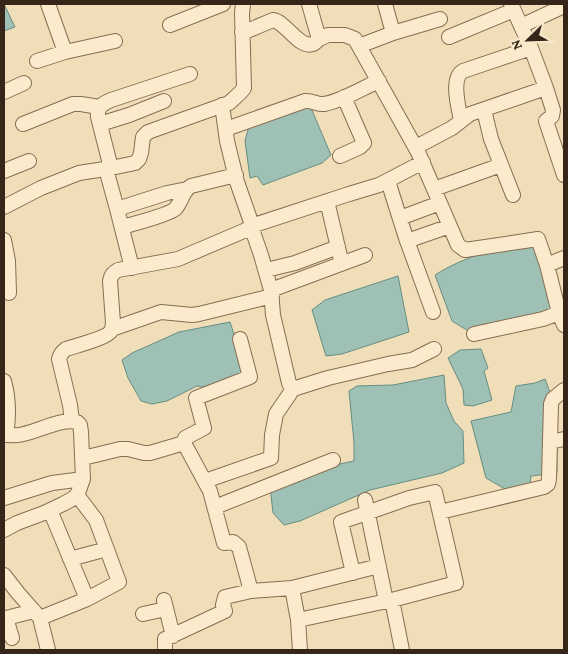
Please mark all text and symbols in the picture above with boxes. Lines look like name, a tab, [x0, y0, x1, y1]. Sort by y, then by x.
north arrow	[503, 15, 553, 65]
text: N	[507, 37, 525, 53]

